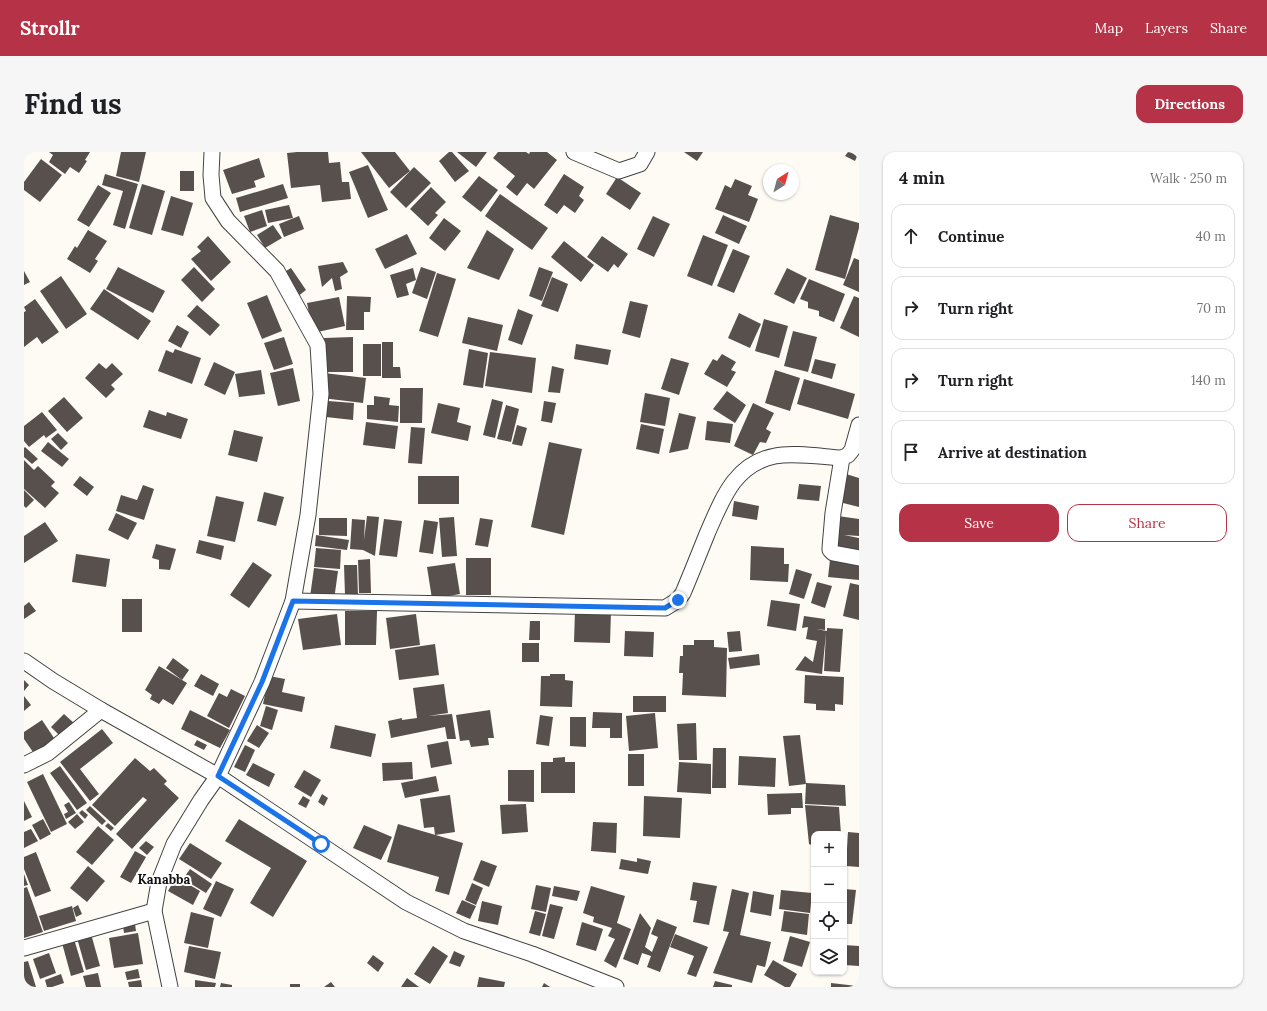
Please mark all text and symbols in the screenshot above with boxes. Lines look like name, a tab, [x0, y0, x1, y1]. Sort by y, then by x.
text: Strollr	[20, 16, 80, 40]
text: Map	[1095, 19, 1123, 37]
text: Layers	[1145, 19, 1188, 37]
text: Share	[1210, 19, 1247, 37]
button: Directions	[1136, 85, 1243, 123]
text: Find us	[24, 86, 122, 122]
north arrow	[763, 164, 799, 200]
text: 4 min	[899, 167, 945, 189]
text: Walk · 250 m	[1150, 170, 1227, 187]
icon: ahead	[900, 225, 922, 247]
text: Continue	[938, 227, 1004, 246]
text: 40 m	[1196, 228, 1226, 245]
icon: right	[900, 297, 922, 319]
text: Turn right	[938, 299, 1014, 318]
text: 70 m	[1197, 300, 1226, 317]
icon: right	[900, 369, 922, 391]
text: Turn right	[938, 371, 1014, 390]
text: 140 m	[1191, 372, 1226, 389]
icon: arrive	[900, 441, 922, 463]
text: Arrive at destination	[938, 443, 1087, 462]
button: Save	[899, 504, 1059, 542]
button: Share	[1067, 504, 1227, 542]
route end	[669, 591, 687, 609]
map controls	[811, 831, 847, 975]
button: +	[811, 831, 847, 867]
route start	[312, 835, 330, 853]
button: −	[811, 867, 847, 903]
district label: Kanabba	[138, 871, 191, 888]
button: locate	[811, 903, 847, 939]
button: layers	[811, 939, 847, 975]

